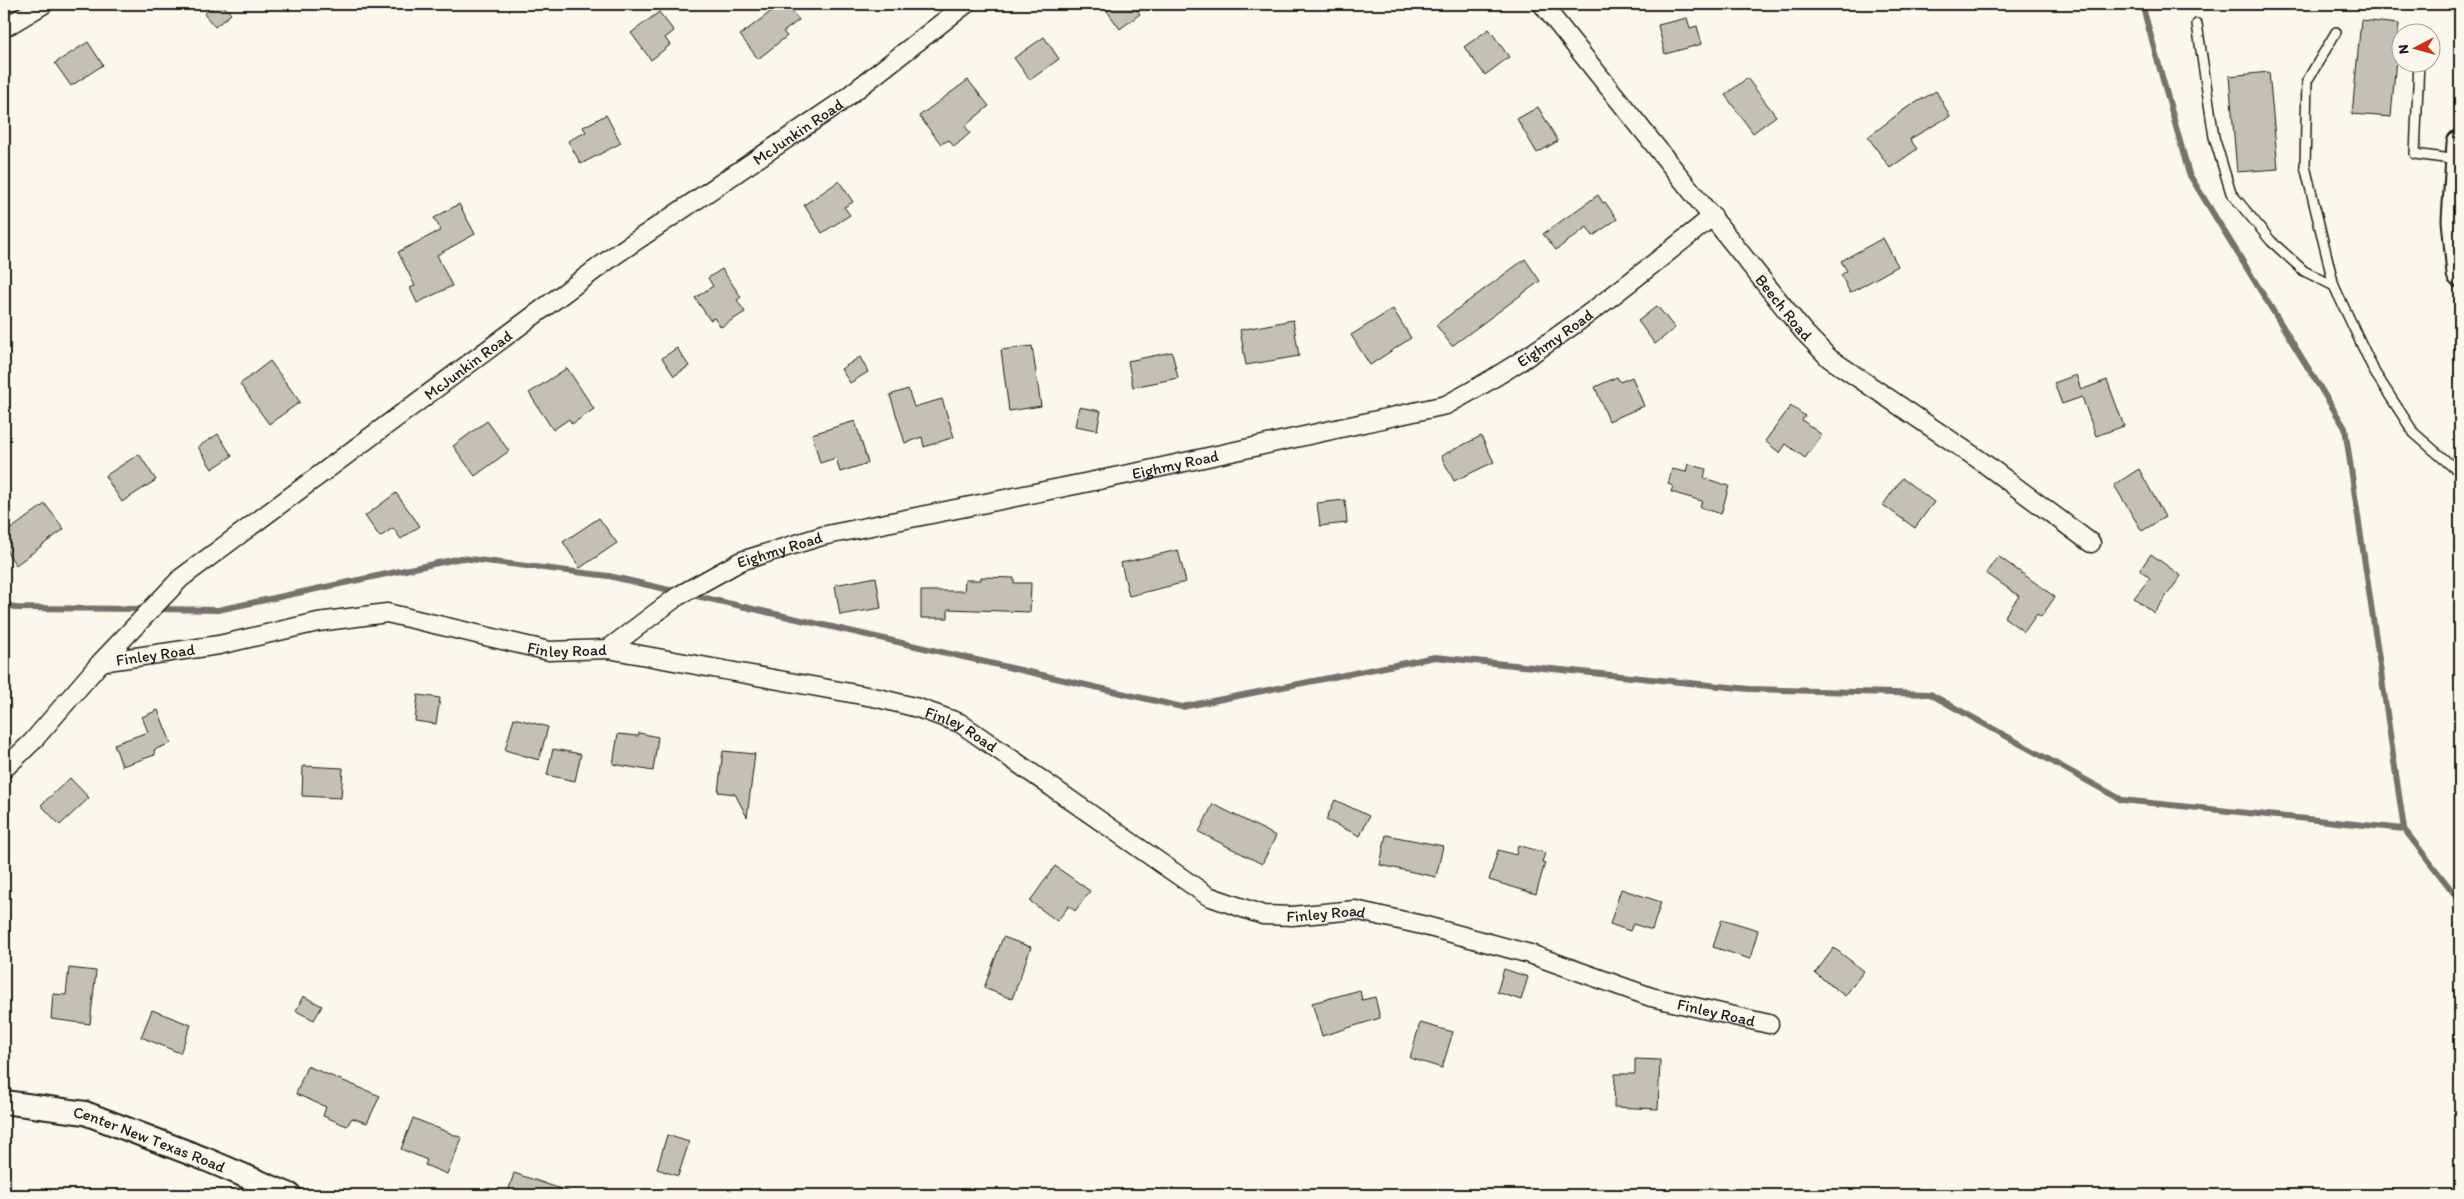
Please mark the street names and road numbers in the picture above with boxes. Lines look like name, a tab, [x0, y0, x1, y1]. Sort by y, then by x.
street label: McJunkin Road	[749, 94, 847, 169]
street label: Beech Road	[1751, 270, 1816, 345]
street label: Eighmy Road	[1513, 305, 1597, 371]
street label: McJunkin Road	[420, 326, 516, 404]
street label: Eighmy Road	[1130, 446, 1221, 483]
street label: Eighmy Road	[735, 527, 825, 572]
street label: Finley Road	[526, 637, 607, 661]
street label: Finley Road	[115, 640, 196, 670]
street label: Finley Road	[923, 702, 1001, 756]
street label: Finley Road	[1286, 901, 1368, 926]
street label: Finley Road	[1675, 994, 1757, 1031]
street label: Center New Texas Road	[72, 1103, 229, 1177]

